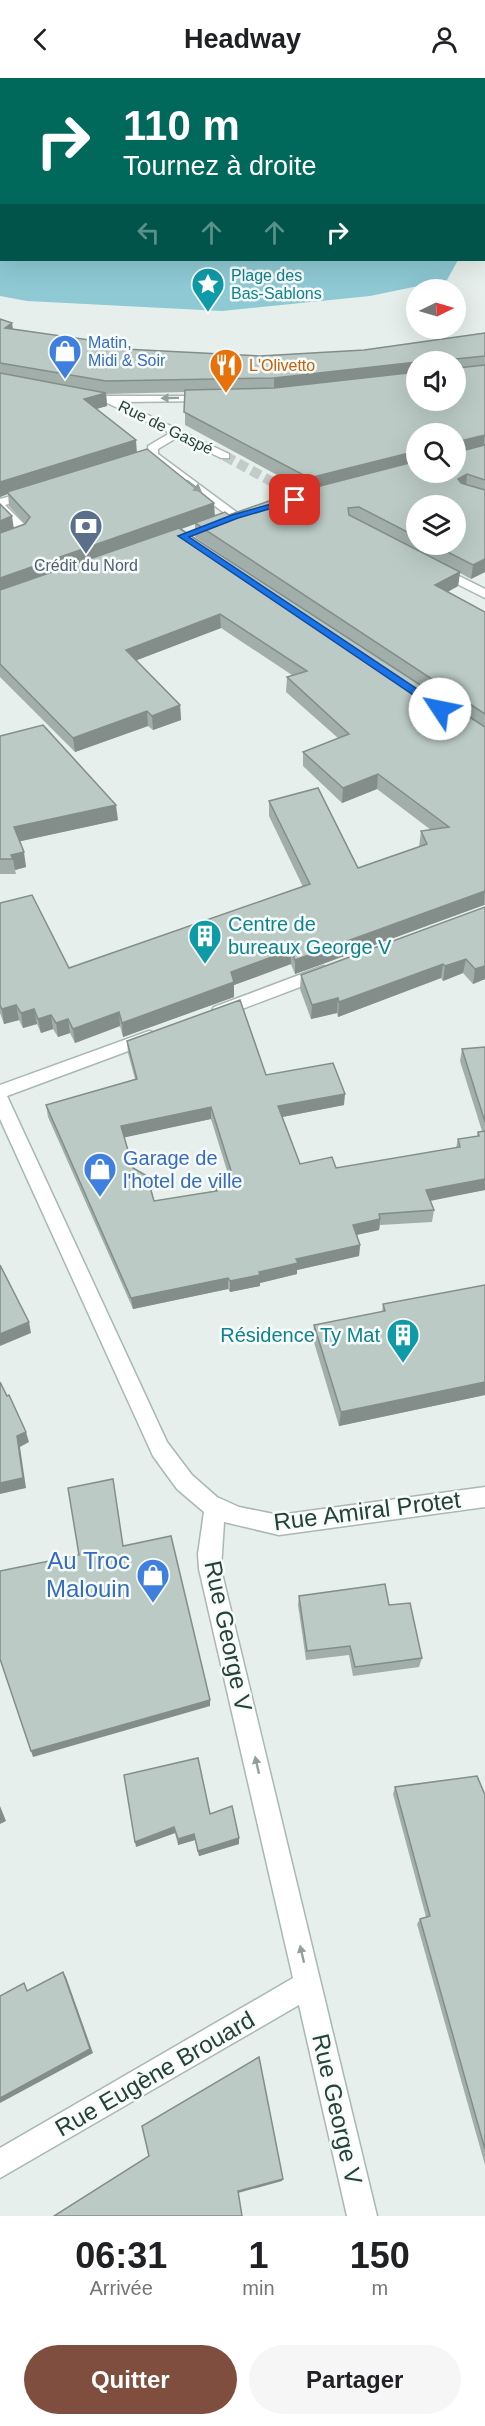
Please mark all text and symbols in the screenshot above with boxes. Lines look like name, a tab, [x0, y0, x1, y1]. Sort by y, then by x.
icon: back	[24, 23, 57, 56]
icon: person	[428, 23, 461, 56]
text: Headway	[184, 24, 301, 54]
icon: right	[24, 102, 102, 180]
text: 110 m	[123, 102, 240, 149]
text: Tournez à droite	[123, 151, 317, 181]
icon: left	[132, 216, 165, 249]
icon: ahead	[195, 216, 228, 249]
icon: ahead	[258, 216, 291, 249]
icon: right	[321, 216, 354, 249]
place icon: Plage des Bas-Sablons	[190, 266, 226, 313]
place label: Plage des Bas-Sablons	[231, 267, 322, 302]
north arrow	[406, 279, 466, 339]
map controls	[406, 279, 466, 555]
shop icon: Matin, Midi & Soir	[47, 333, 83, 380]
place label: Matin, Midi & Soir	[88, 334, 166, 369]
restaurant icon: L'Olivetto	[208, 347, 244, 394]
button: sound	[406, 351, 466, 411]
place label: L'Olivetto	[249, 357, 315, 374]
one-way arrow	[161, 393, 180, 403]
street label: Rue de Gaspé	[116, 397, 216, 458]
button: search	[406, 423, 466, 483]
pin	[269, 474, 320, 525]
one-way arrow	[186, 479, 201, 491]
icon: arrive	[278, 483, 311, 516]
button: layers	[406, 495, 466, 555]
bank icon: Crédit du Nord	[68, 508, 104, 555]
place label: Crédit du Nord	[34, 557, 138, 574]
position arrow	[408, 677, 472, 741]
place label: Centre de bureaux George V	[228, 913, 392, 958]
building icon: Centre de bureaux George V	[187, 918, 223, 965]
place label: Garage de l'hotel de ville	[123, 1147, 242, 1192]
shop icon: Garage de l'hotel de ville	[82, 1151, 118, 1198]
building icon: Résidence Ty Mat	[385, 1317, 421, 1364]
place label: Résidence Ty Mat	[220, 1324, 380, 1346]
street label: Rue Amiral Protet	[272, 1486, 462, 1535]
place label: Au Troc Malouin	[46, 1547, 130, 1602]
shop icon: Au Troc Malouin	[135, 1557, 171, 1604]
street label: Rue George V	[199, 1558, 258, 1714]
one-way arrow	[251, 1755, 261, 1774]
one-way arrow	[296, 1945, 306, 1963]
street label: Rue Eugène Brouard	[50, 2006, 259, 2142]
street label: Rue George V	[307, 2031, 368, 2187]
text: 06:31	[75, 2235, 167, 2276]
text: 1	[248, 2235, 268, 2276]
text: 150	[350, 2235, 410, 2276]
text: Arrivée	[90, 2277, 153, 2299]
text: min	[242, 2277, 275, 2299]
text: m	[371, 2277, 388, 2299]
button: Quitter	[24, 2345, 237, 2414]
button: Partager	[249, 2345, 461, 2414]

